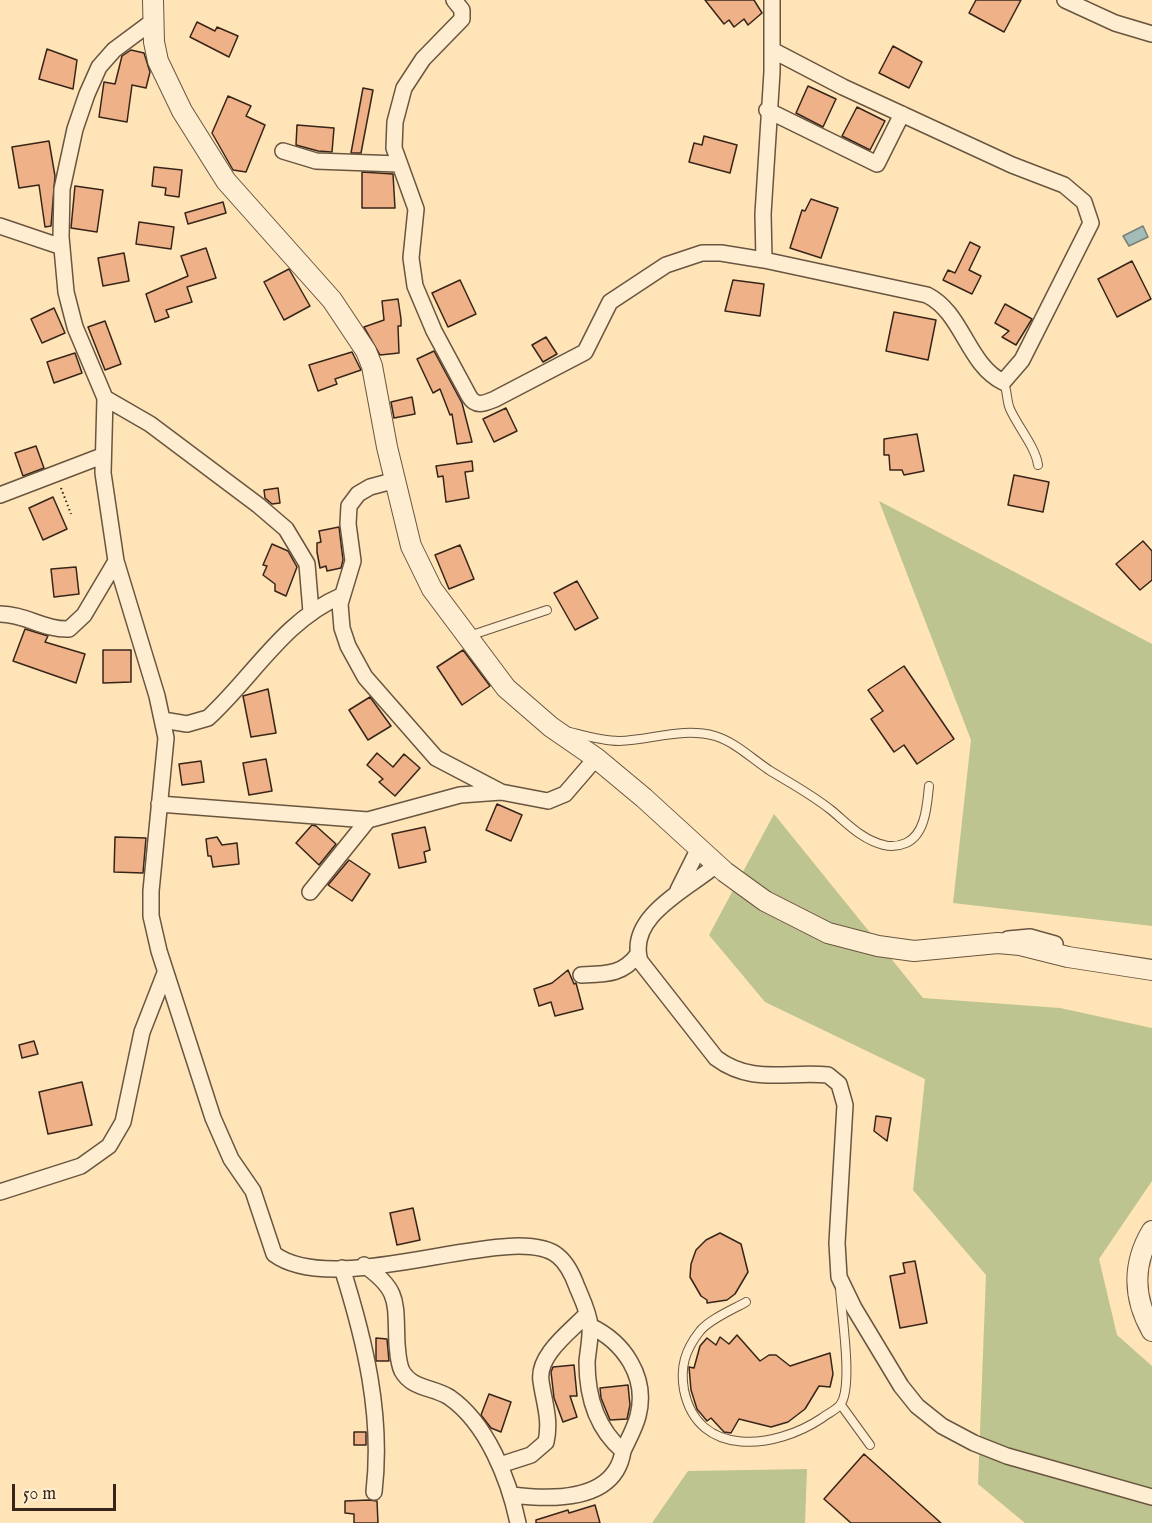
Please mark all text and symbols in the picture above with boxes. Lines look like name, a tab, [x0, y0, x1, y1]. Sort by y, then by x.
scale bar	[15, 1472, 118, 1510]
text: 50 m	[23, 1483, 56, 1506]

